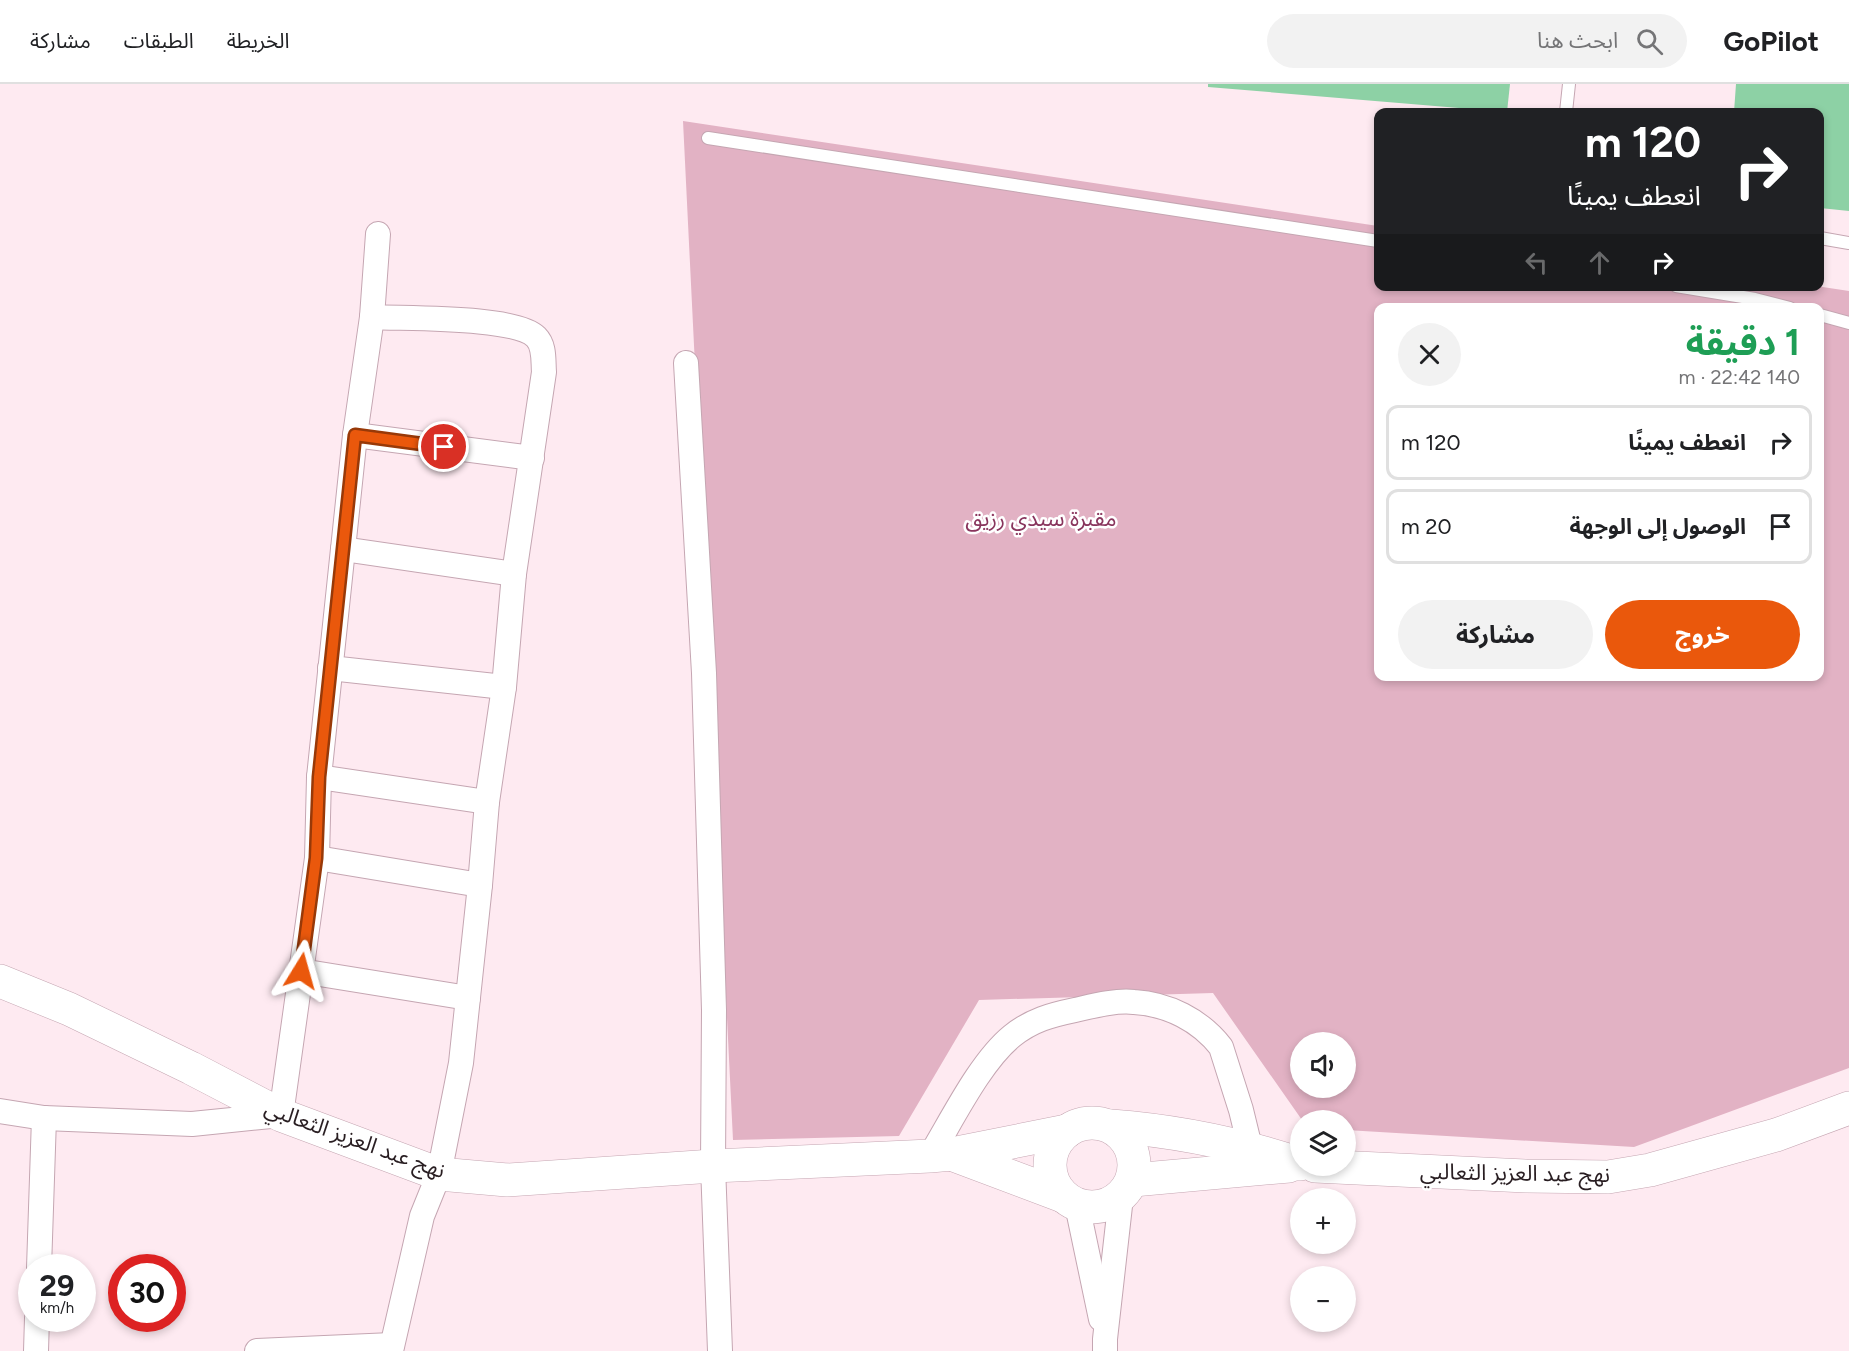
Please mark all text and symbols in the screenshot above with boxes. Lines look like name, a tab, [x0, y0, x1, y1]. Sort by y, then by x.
search box	[1267, 14, 1687, 68]
text: GoPilot	[1723, 24, 1819, 58]
icon: search	[1633, 25, 1666, 58]
text: ابحث هنا	[1537, 27, 1618, 54]
text: مشاركة	[30, 28, 91, 53]
text: الطبقات	[124, 28, 194, 53]
text: الخريطة	[227, 28, 290, 53]
text: 120 m	[1585, 117, 1701, 168]
icon: right	[1722, 132, 1800, 210]
text: انعطف يمينًا	[1567, 179, 1701, 212]
icon: left	[1520, 246, 1553, 279]
icon: ahead	[1583, 246, 1616, 279]
icon: right	[1646, 246, 1679, 279]
text: 1 دقيقة	[1686, 321, 1800, 364]
button: close	[1398, 323, 1461, 386]
text: 140 m · 22:42	[1679, 365, 1800, 389]
pin	[418, 421, 469, 472]
icon: right	[1764, 426, 1797, 459]
text: 120 m	[1401, 429, 1461, 456]
text: انعطف يمينًا	[1628, 429, 1746, 456]
icon: arrive	[427, 430, 460, 463]
park label: مقبرة سيدي رزيق	[965, 505, 1117, 535]
icon: arrive	[1764, 510, 1797, 543]
text: 20 m	[1401, 513, 1452, 540]
text: الوصول إلى الوجهة	[1569, 513, 1746, 540]
button: مشاركة	[1398, 600, 1593, 669]
button: خروج	[1605, 600, 1800, 669]
position arrow	[269, 939, 333, 1003]
map controls	[1290, 1032, 1356, 1332]
button: sound	[1290, 1032, 1356, 1098]
street label: نهج عبد العزيز الثعالبي	[260, 1094, 449, 1187]
button: layers	[1290, 1110, 1356, 1176]
street label: نهج عبد العزيز الثعالبي	[1420, 1158, 1610, 1191]
button: +	[1290, 1188, 1356, 1254]
speed limit sign: 30	[108, 1254, 186, 1332]
button: −	[1290, 1266, 1356, 1332]
text: 29	[40, 1267, 74, 1304]
text: km/h	[40, 1299, 74, 1317]

